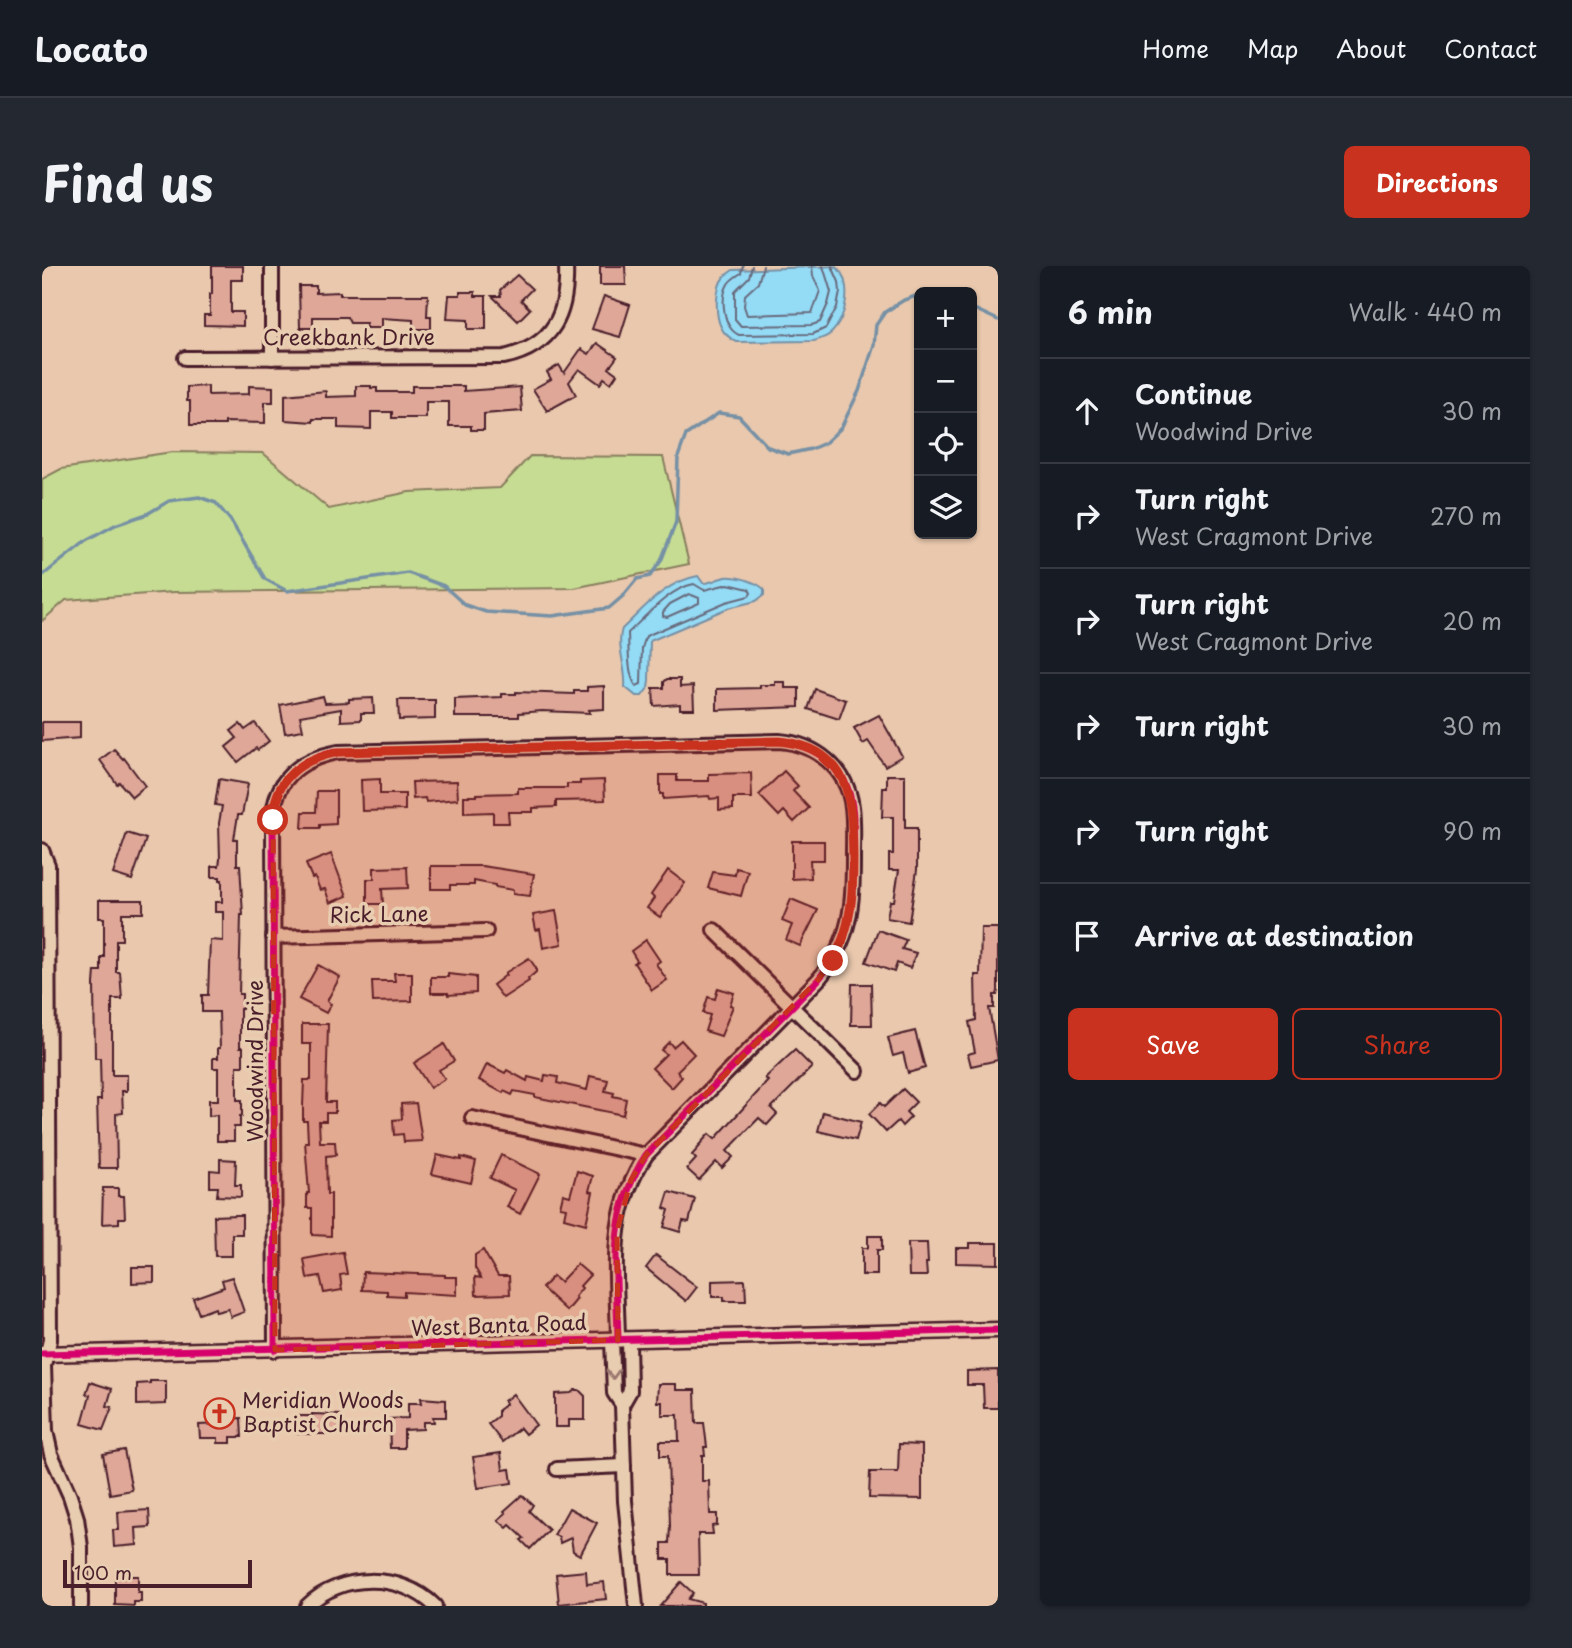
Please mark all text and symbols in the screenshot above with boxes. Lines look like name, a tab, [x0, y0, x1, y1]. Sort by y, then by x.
text: Locato	[35, 23, 148, 73]
text: Home	[1142, 30, 1209, 66]
text: Map	[1247, 30, 1298, 66]
text: About	[1336, 30, 1406, 66]
text: Contact	[1444, 30, 1537, 66]
text: Find us	[42, 145, 213, 219]
button: Directions	[1344, 146, 1530, 218]
map controls	[914, 287, 977, 539]
button: +	[914, 287, 977, 350]
text: 6 min	[1068, 289, 1153, 334]
text: Walk · 440 m	[1349, 294, 1502, 329]
street label: Creekbank Drive	[263, 320, 435, 352]
button: −	[914, 350, 977, 413]
text: Continue	[1135, 374, 1252, 413]
icon: ahead	[1068, 392, 1106, 430]
text: 30 m	[1441, 393, 1502, 428]
button: locate	[914, 413, 977, 476]
text: Woodwind Drive	[1135, 413, 1313, 448]
button: layers	[914, 476, 977, 539]
text: Turn right	[1135, 479, 1269, 518]
icon: right	[1068, 497, 1106, 535]
text: 270 m	[1430, 498, 1502, 533]
text: West Cragmont Drive	[1135, 518, 1373, 553]
text: Turn right	[1135, 584, 1269, 623]
icon: right	[1068, 602, 1106, 640]
text: 20 m	[1443, 603, 1502, 638]
text: West Cragmont Drive	[1135, 623, 1373, 658]
text: Turn right	[1135, 706, 1269, 745]
icon: right	[1068, 707, 1106, 745]
text: 30 m	[1441, 708, 1502, 743]
route start	[257, 804, 288, 835]
text: Turn right	[1135, 811, 1269, 850]
icon: right	[1068, 812, 1106, 850]
text: 90 m	[1443, 813, 1502, 848]
street label: Rick Lane	[329, 896, 429, 930]
text: Arrive at destination	[1135, 916, 1414, 955]
icon: arrive	[1068, 917, 1106, 955]
route end	[817, 945, 848, 976]
street label: Woodwind Drive	[238, 980, 270, 1142]
button: Save	[1068, 1008, 1278, 1080]
button: Share	[1292, 1008, 1502, 1080]
street label: West Banta Road	[410, 1305, 587, 1343]
one-way arrow	[606, 1368, 621, 1379]
place label: Meridian Woods Baptist Church	[242, 1383, 404, 1439]
church icon: Meridian Woods Baptist Church	[202, 1396, 236, 1430]
scale bar	[63, 1557, 252, 1589]
text: 100 m	[74, 1558, 132, 1586]

